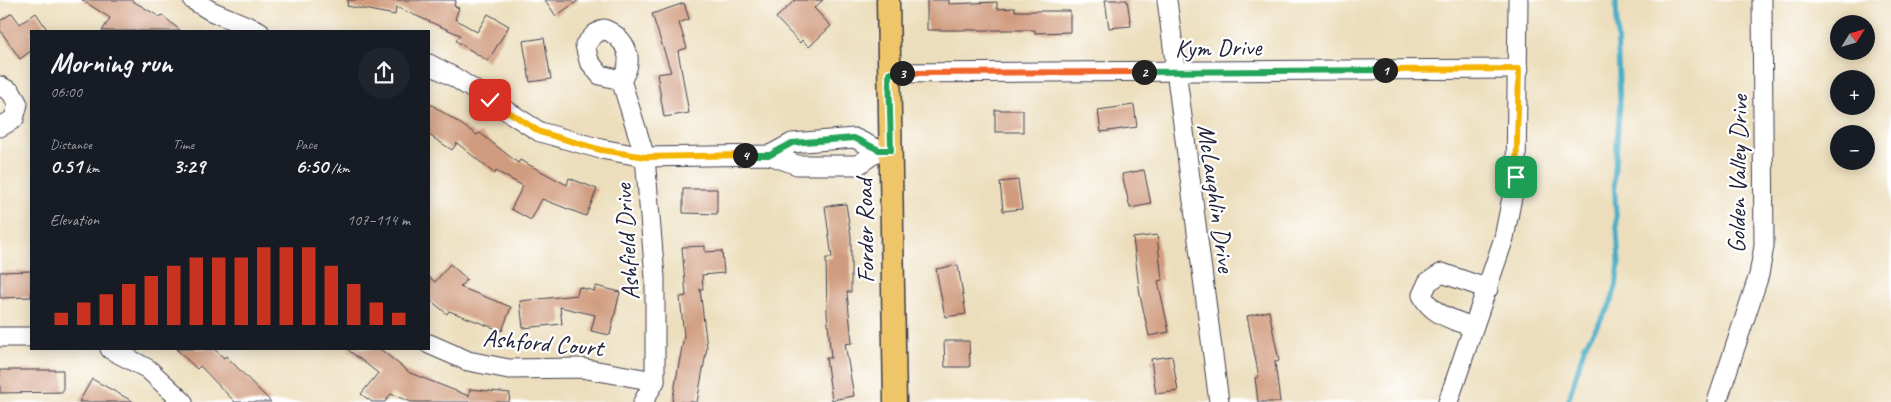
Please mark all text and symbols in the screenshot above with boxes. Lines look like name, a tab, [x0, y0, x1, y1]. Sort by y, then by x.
north arrow	[1830, 15, 1875, 60]
map controls	[1830, 15, 1875, 170]
street label: Kym Drive	[1175, 31, 1263, 65]
text: Morning run	[50, 45, 172, 80]
button: share	[358, 47, 410, 99]
pin: 1	[1372, 58, 1398, 82]
pin: 3	[890, 60, 914, 86]
pin: 2	[1132, 60, 1156, 84]
text: 1	[1382, 62, 1389, 79]
text: 2	[1141, 64, 1148, 81]
text: 3	[899, 65, 906, 82]
button: +	[1830, 70, 1875, 115]
pin	[469, 79, 511, 121]
text: 06:00	[50, 82, 82, 102]
icon: check	[476, 86, 504, 114]
street label: Golden Valley Drive	[1721, 93, 1755, 253]
street label: McLaughlin Drive	[1190, 122, 1242, 276]
button: −	[1830, 125, 1875, 170]
text: Distance	[50, 136, 92, 153]
text: Time	[173, 136, 194, 153]
text: Pace	[295, 136, 317, 153]
pin: 4	[732, 142, 758, 168]
text: 4	[742, 147, 749, 164]
text: 0.51	[50, 153, 82, 179]
text: 3:29	[173, 153, 205, 179]
text: 6:50	[295, 153, 328, 179]
pin	[1495, 156, 1537, 198]
text: km	[82, 160, 99, 177]
text: /km	[328, 160, 350, 177]
icon: arrive	[1502, 163, 1530, 191]
street label: Forder Road	[848, 174, 882, 283]
street label: Ashfield Drive	[607, 181, 647, 301]
text: Elevation	[50, 210, 99, 230]
text: 107–114 m	[347, 210, 410, 230]
street label: Ashford Court	[482, 322, 607, 364]

